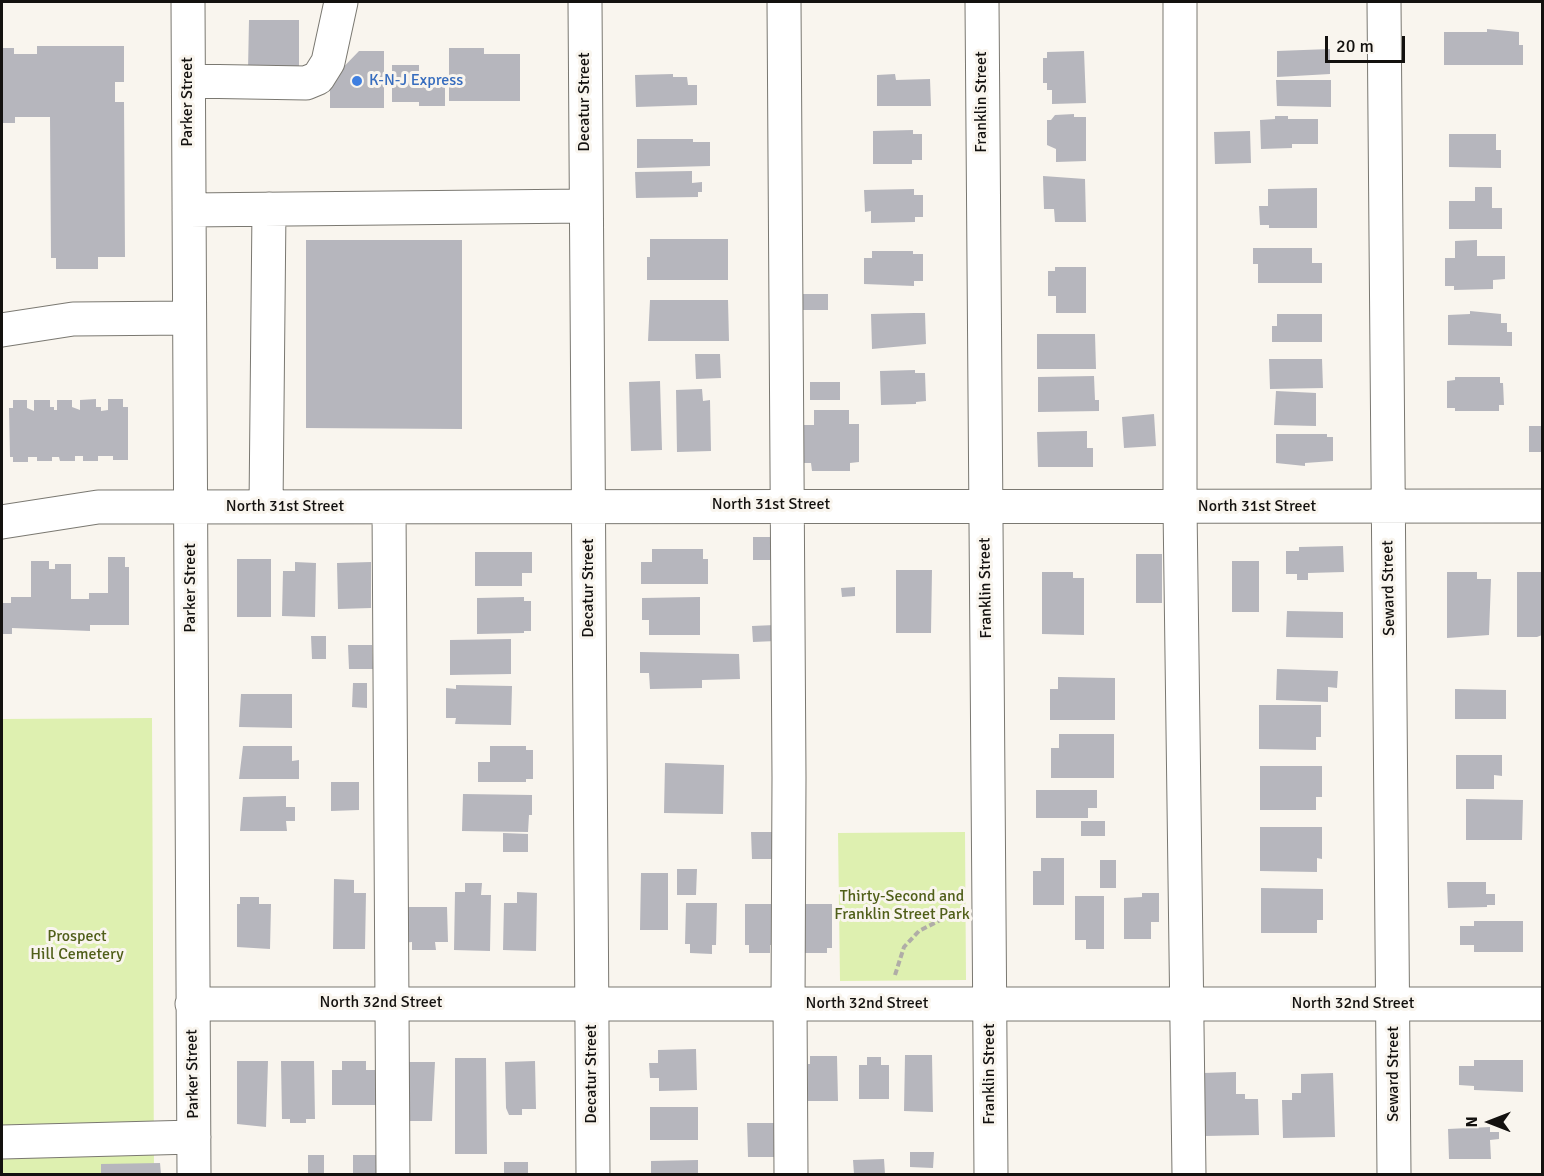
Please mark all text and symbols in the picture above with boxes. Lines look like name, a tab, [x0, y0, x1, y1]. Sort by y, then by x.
scale bar	[1328, 24, 1408, 62]
text: 20 m	[1336, 35, 1374, 57]
street label: Franklin Street	[972, 51, 992, 153]
street label: Decatur Street	[575, 52, 595, 152]
street label: Parker Street	[178, 57, 198, 147]
place label: K-N-J Express	[369, 71, 463, 91]
marker: K-N-J Express	[350, 74, 364, 88]
street label: North 31st Street	[712, 495, 830, 515]
street label: North 31st Street	[226, 497, 344, 517]
street label: North 31st Street	[1198, 497, 1316, 517]
street label: Franklin Street	[976, 537, 996, 639]
street label: Decatur Street	[579, 538, 599, 638]
street label: Seward Street	[1379, 540, 1399, 636]
street label: Parker Street	[181, 543, 201, 633]
park label: Thirty-Second and Franklin Street Park	[834, 887, 970, 925]
park label: Prospect Hill Cemetery	[30, 927, 124, 965]
street label: North 32nd Street	[320, 993, 442, 1013]
street label: North 32nd Street	[806, 994, 928, 1014]
street label: North 32nd Street	[1292, 994, 1414, 1014]
street label: Franklin Street	[980, 1023, 1000, 1125]
street label: Decatur Street	[582, 1024, 602, 1124]
street label: Seward Street	[1384, 1026, 1404, 1122]
street label: Parker Street	[183, 1029, 203, 1119]
north arrow	[1460, 1092, 1520, 1152]
text: N	[1462, 1116, 1482, 1128]

